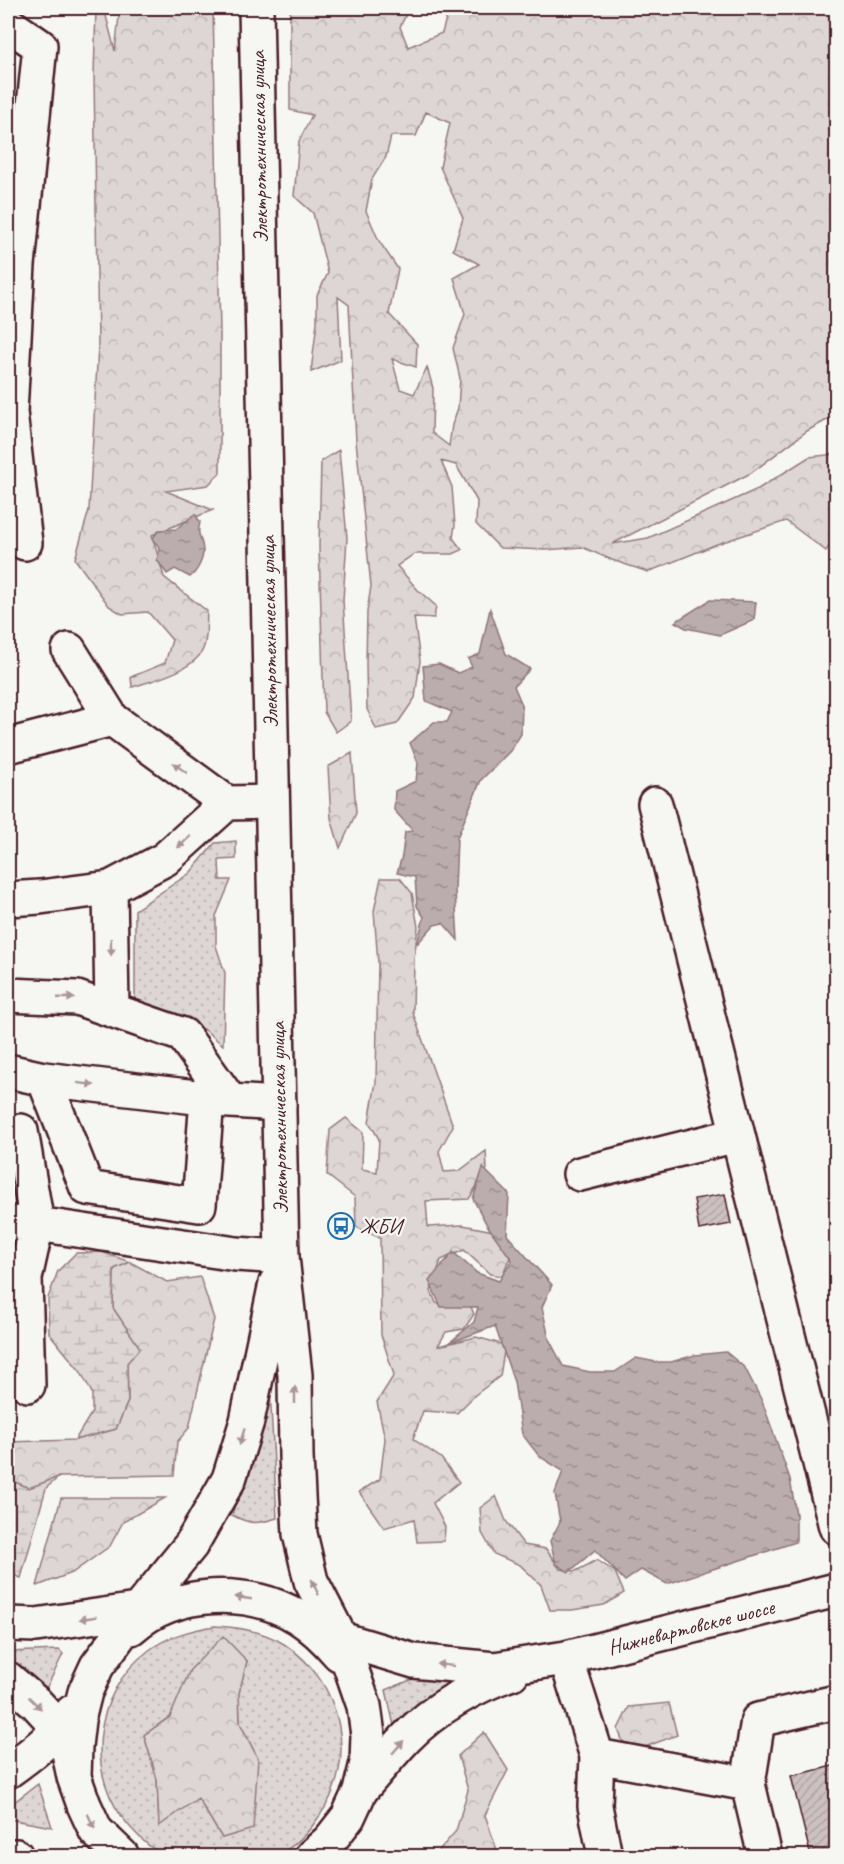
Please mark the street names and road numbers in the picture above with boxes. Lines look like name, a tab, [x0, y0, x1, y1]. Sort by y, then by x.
street label: Электротехническая улица	[244, 49, 274, 243]
street label: Электротехническая улица	[254, 534, 284, 728]
street label: Электротехническая улица	[264, 1020, 294, 1214]
street label: Нижневартовское шоссе	[605, 1593, 778, 1660]

